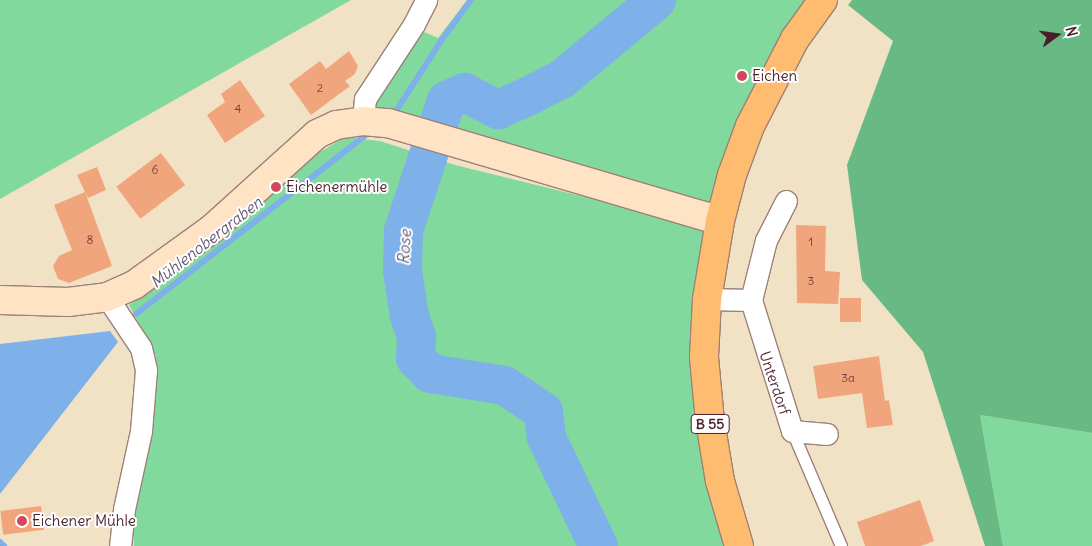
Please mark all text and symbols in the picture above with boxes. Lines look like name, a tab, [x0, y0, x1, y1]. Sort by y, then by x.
north arrow	[1032, 10, 1082, 60]
text: N	[1062, 24, 1081, 38]
place label: Eichen	[752, 67, 797, 85]
marker: Eichen	[736, 70, 748, 82]
house number: 2	[317, 81, 323, 95]
house number: 4	[235, 102, 241, 116]
house number: 6	[152, 163, 158, 177]
place label: Eichenermühle	[286, 178, 387, 196]
marker: Eichenermühle	[270, 181, 282, 193]
water label: Mühlenobergraben	[146, 192, 266, 292]
water label: Rose	[393, 229, 415, 265]
house number: 8	[87, 233, 93, 247]
house number: 1	[809, 235, 813, 249]
house number: 3	[808, 274, 814, 288]
street label: Unterdorf	[756, 349, 794, 417]
house number: 3a	[841, 371, 855, 385]
road number: B 55	[690, 412, 730, 436]
place label: Eichener Mühle	[32, 512, 136, 530]
marker: Eichener Mühle	[16, 515, 28, 527]

